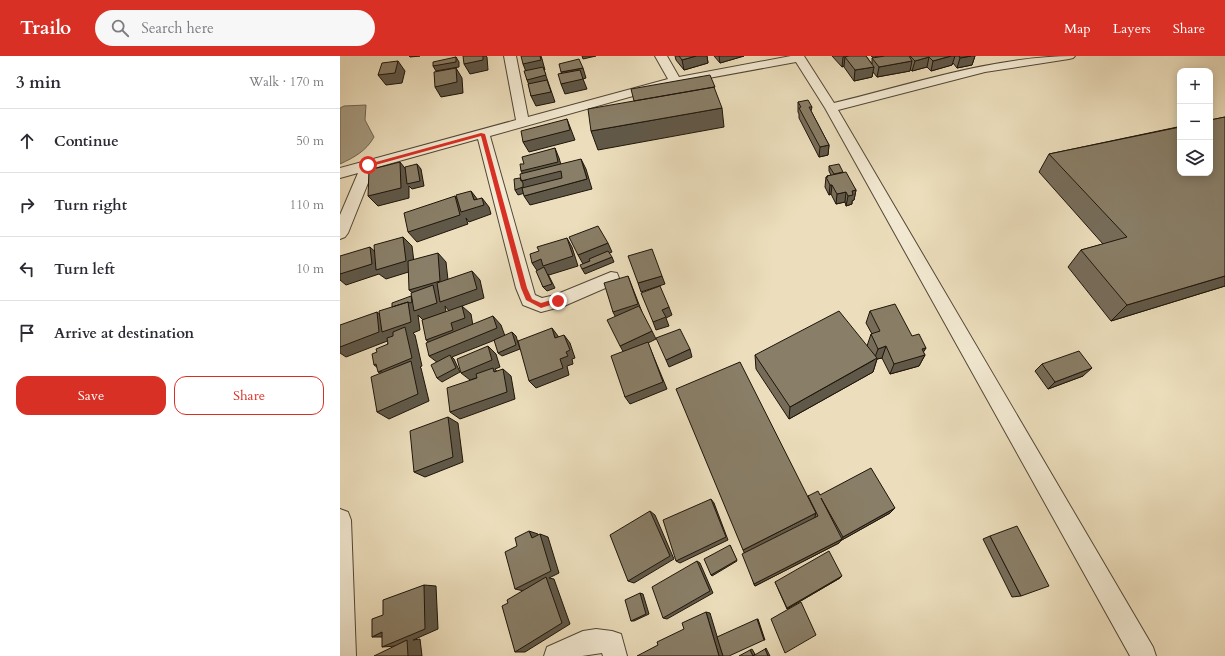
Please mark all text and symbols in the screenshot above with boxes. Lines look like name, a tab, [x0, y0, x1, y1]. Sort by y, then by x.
search box	[95, 10, 375, 46]
text: Trailo	[20, 15, 71, 41]
icon: search	[109, 17, 131, 39]
text: Search here	[141, 18, 214, 38]
text: Map	[1064, 19, 1091, 38]
text: Layers	[1113, 19, 1151, 38]
text: Share	[1173, 19, 1205, 38]
map controls	[1177, 68, 1213, 176]
button: +	[1177, 68, 1213, 104]
text: 3 min	[16, 71, 61, 94]
text: Walk · 170 m	[249, 73, 324, 91]
button: −	[1177, 104, 1213, 140]
icon: ahead	[16, 130, 38, 152]
text: Continue	[54, 131, 119, 151]
text: 50 m	[296, 132, 324, 150]
button: layers	[1177, 140, 1213, 176]
route start	[359, 156, 377, 174]
icon: right	[16, 194, 38, 216]
text: Turn right	[54, 195, 127, 215]
text: 110 m	[290, 196, 324, 214]
icon: left	[16, 258, 38, 280]
text: Turn left	[54, 259, 115, 279]
text: 10 m	[296, 260, 324, 278]
route end	[549, 292, 567, 310]
icon: arrive	[16, 322, 38, 344]
text: Arrive at destination	[54, 323, 194, 343]
button: Save	[16, 376, 166, 415]
button: Share	[174, 376, 324, 415]

